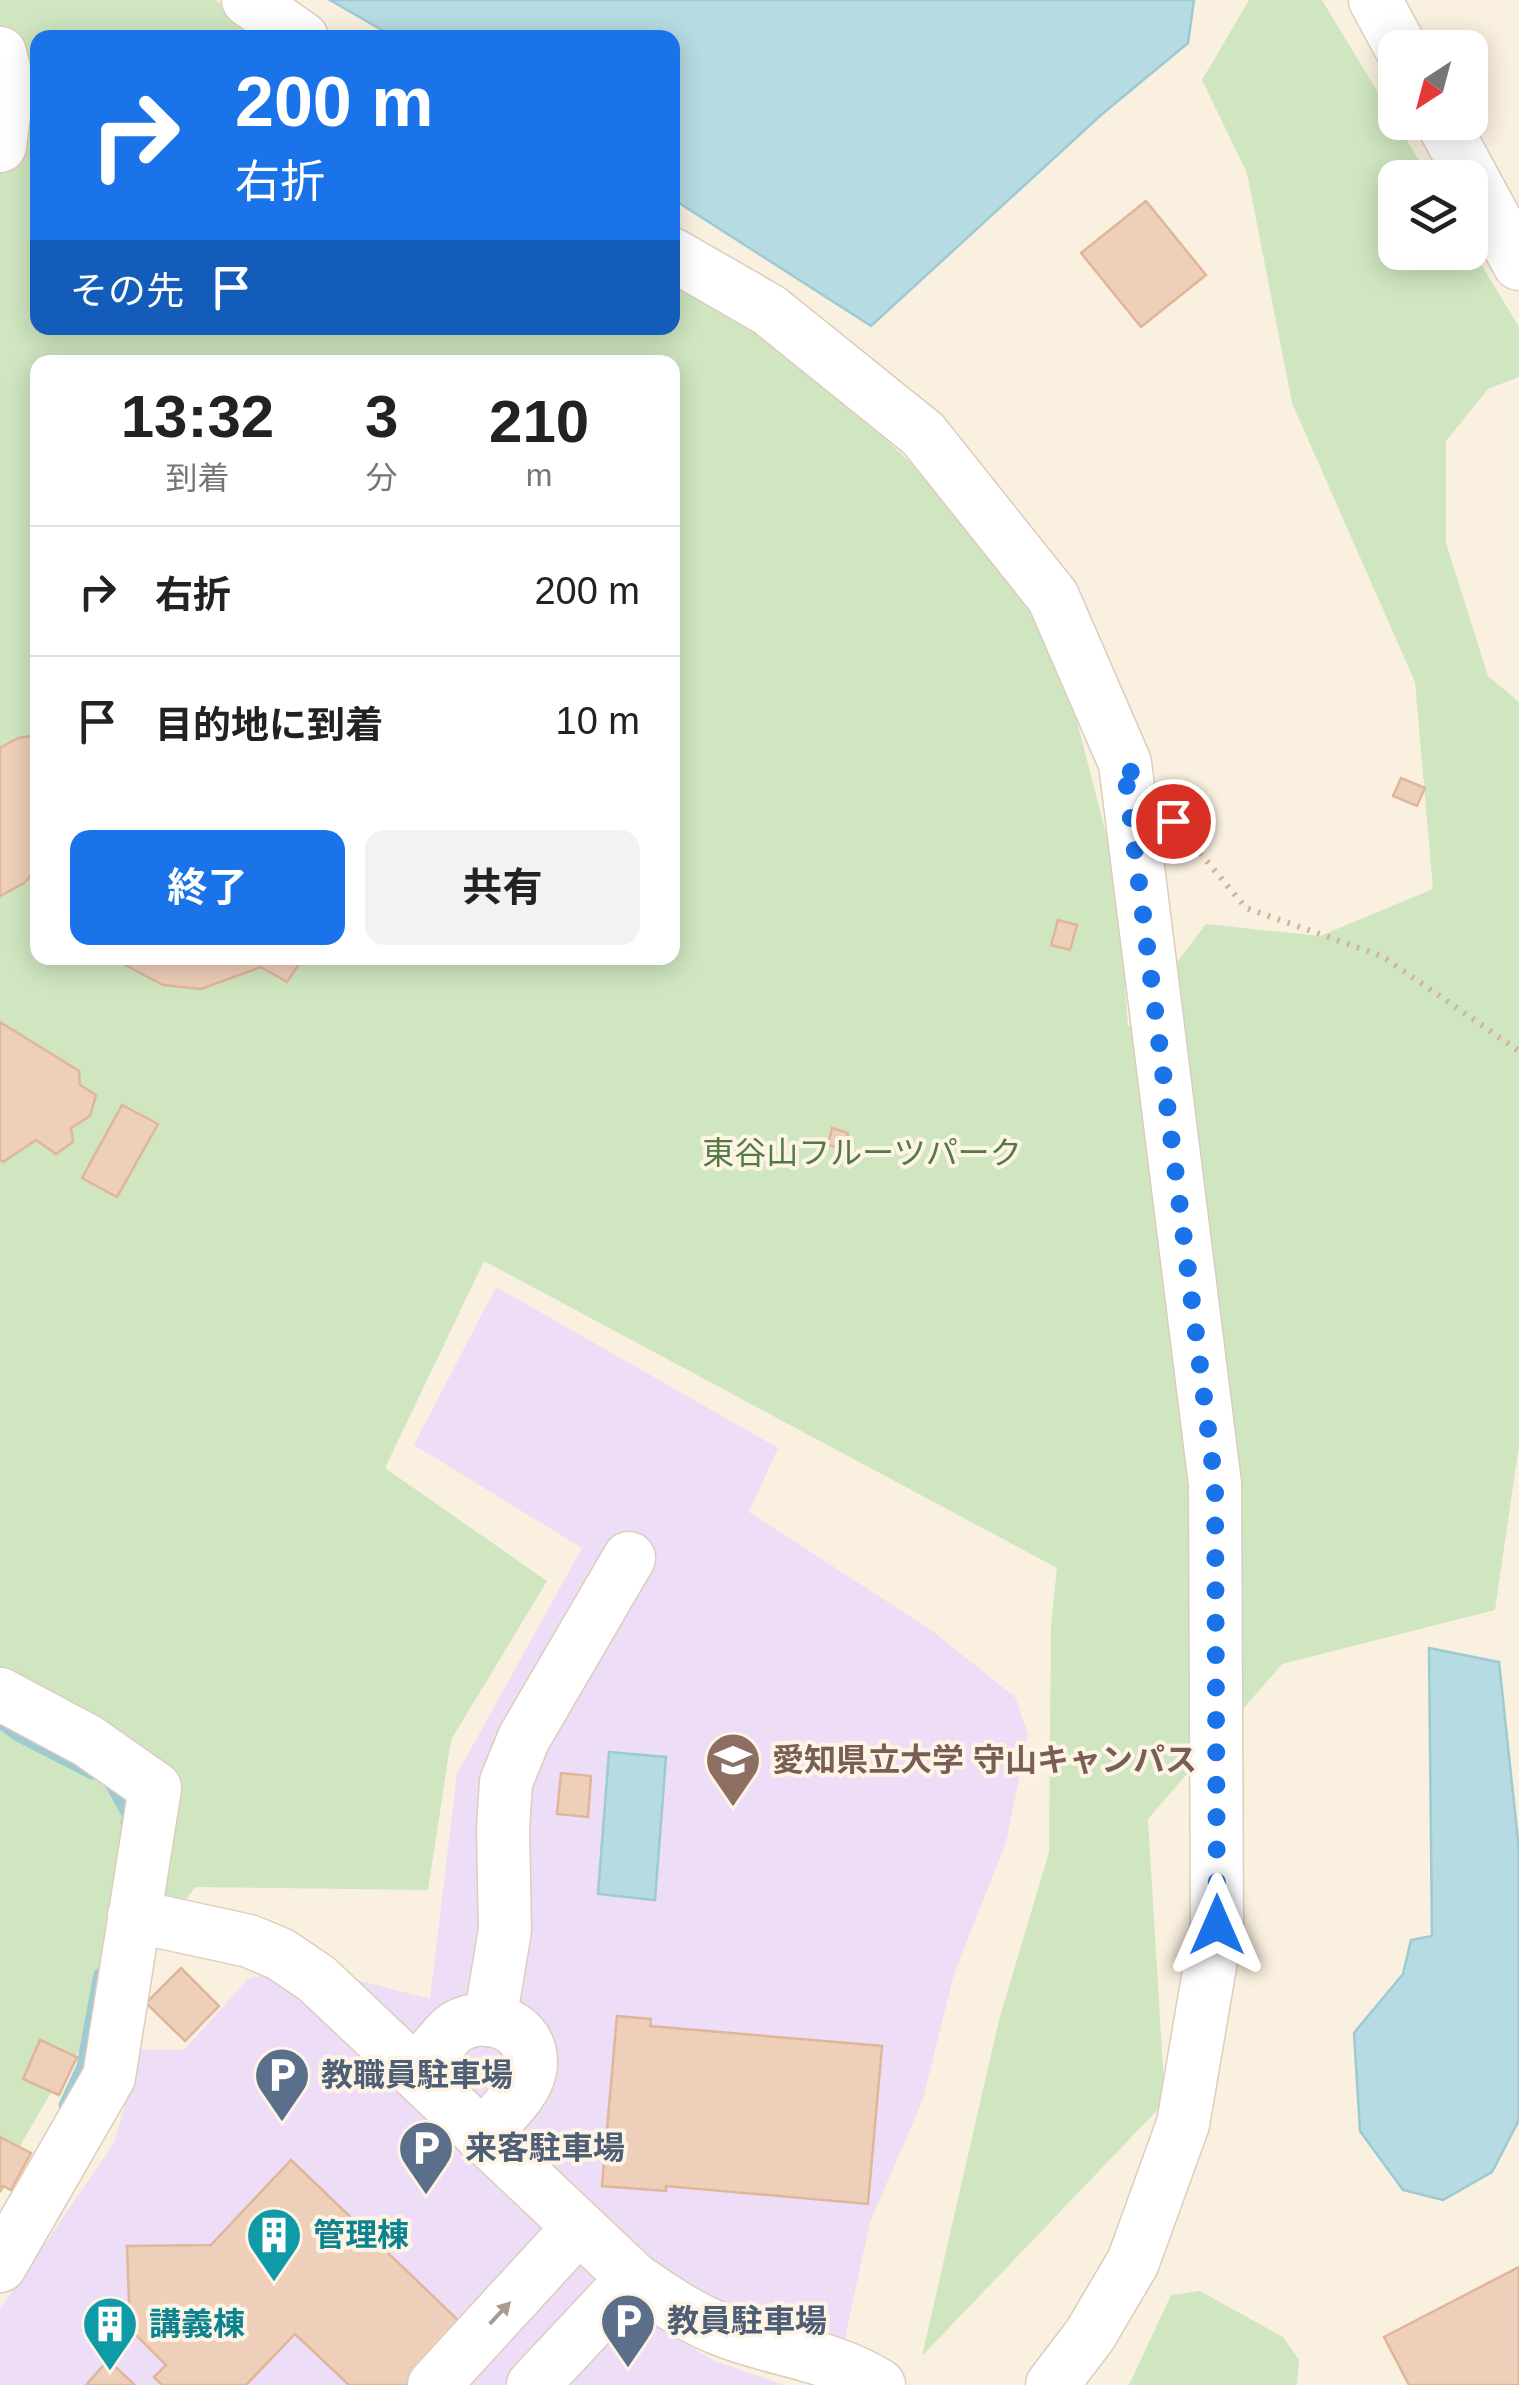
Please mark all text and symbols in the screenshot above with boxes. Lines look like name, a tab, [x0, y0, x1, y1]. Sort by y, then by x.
north arrow	[1378, 30, 1488, 140]
map controls	[1378, 30, 1488, 270]
text: 200 m	[235, 63, 433, 141]
icon: right	[70, 70, 200, 200]
text: 右折	[235, 156, 325, 207]
button: layers	[1378, 160, 1488, 270]
icon: arrive	[204, 260, 259, 315]
text: その先	[70, 270, 184, 312]
text: 13:32	[121, 383, 274, 450]
text: 3	[365, 383, 398, 450]
text: 210	[489, 388, 589, 455]
text: m	[526, 457, 552, 493]
text: 到着	[165, 460, 229, 496]
text: 分	[366, 460, 398, 496]
icon: right	[70, 564, 125, 619]
text: 200 m	[534, 570, 640, 612]
text: 右折	[155, 574, 231, 616]
icon: arrive	[70, 694, 125, 749]
text: 10 m	[556, 700, 640, 742]
text: 目的地に到着	[155, 704, 383, 746]
pin	[1131, 779, 1216, 864]
icon: arrive	[1146, 794, 1201, 849]
button: 終了	[70, 830, 345, 945]
button: 共有	[365, 830, 640, 945]
park label: 東谷山フルーツパーク	[702, 1135, 1022, 1171]
school or university icon: 愛知県立大学 守山キャンパス	[703, 1730, 763, 1809]
place label: 愛知県立大学 守山キャンパス	[772, 1742, 1197, 1778]
position arrow	[1165, 1873, 1269, 1977]
parking icon: 教職員駐車場	[252, 2045, 312, 2124]
place label: 教職員駐車場	[321, 2057, 513, 2093]
parking icon: 来客駐車場	[396, 2118, 456, 2197]
place label: 来客駐車場	[465, 2130, 625, 2166]
building icon: 管理棟	[244, 2205, 304, 2284]
place label: 管理棟	[313, 2217, 409, 2253]
parking icon: 教員駐車場	[598, 2291, 658, 2370]
building icon: 講義棟	[80, 2294, 140, 2373]
one-way arrow	[488, 2301, 511, 2325]
place label: 教員駐車場	[667, 2303, 827, 2339]
place label: 講義棟	[149, 2306, 245, 2342]

